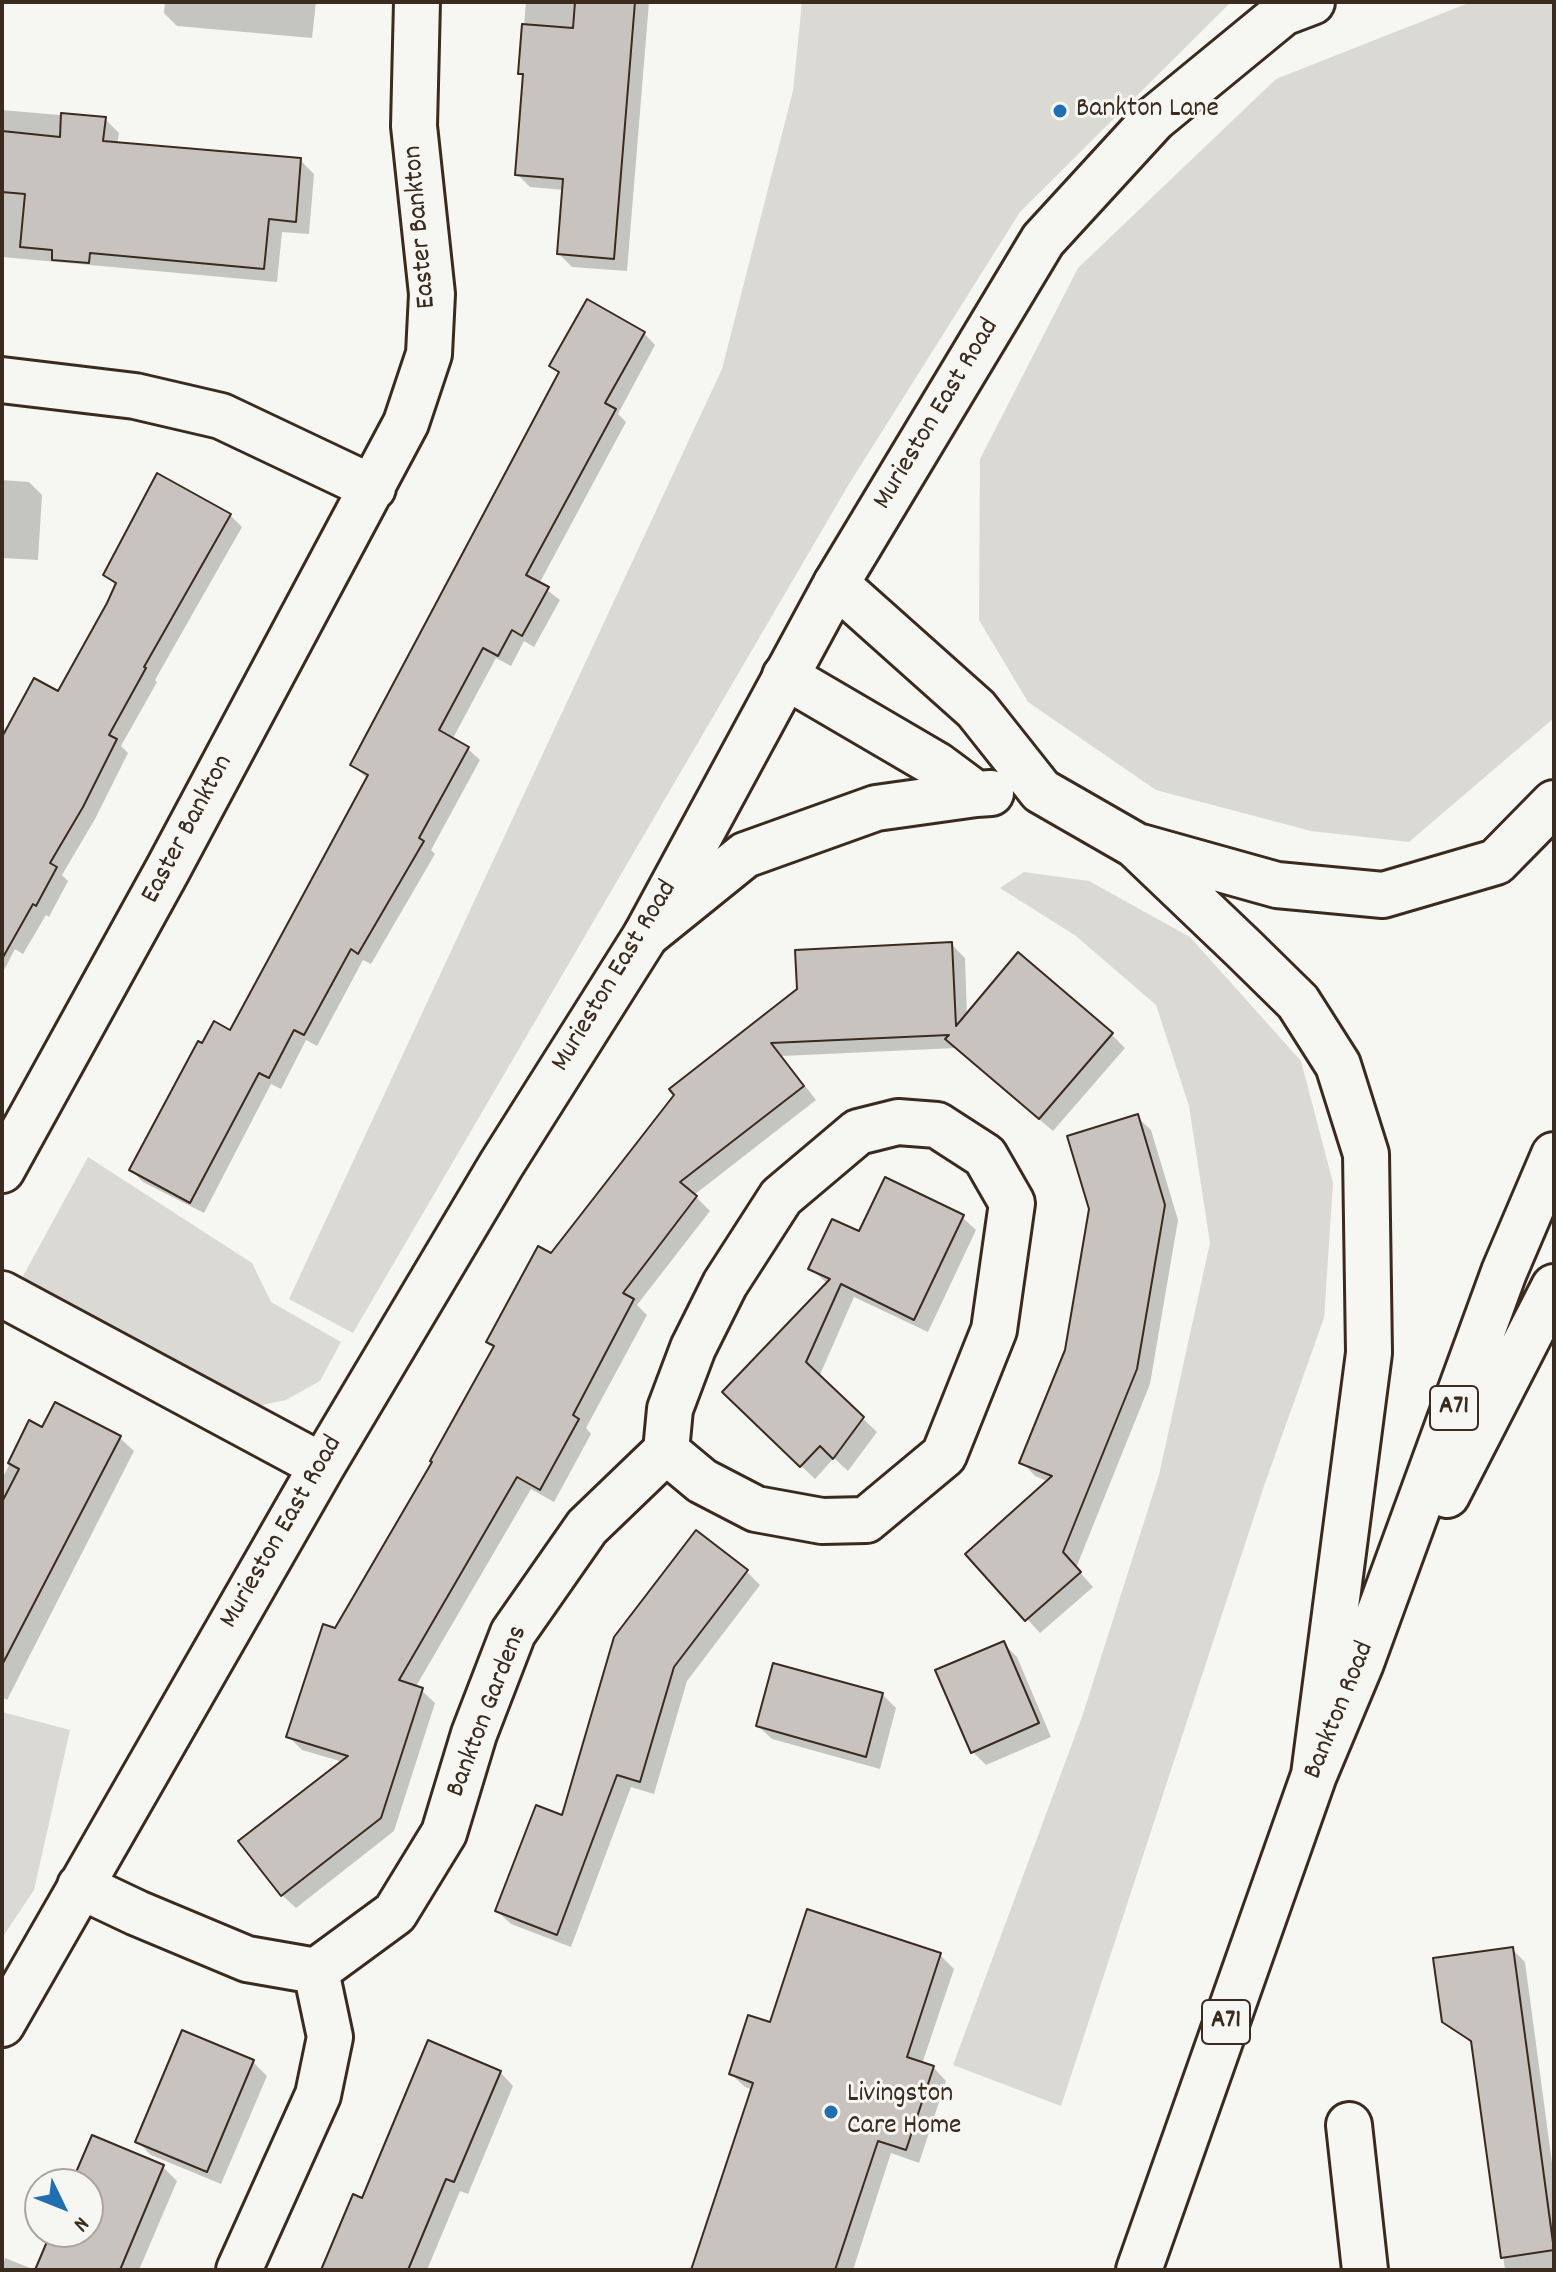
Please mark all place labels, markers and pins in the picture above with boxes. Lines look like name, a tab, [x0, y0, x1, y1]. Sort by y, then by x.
place label: Bankton Lane	[1076, 94, 1219, 128]
marker: Bankton Lane	[1051, 102, 1069, 120]
place label: Livingston Care Home	[847, 2079, 961, 2145]
marker: Livingston Care Home	[822, 2103, 840, 2121]

